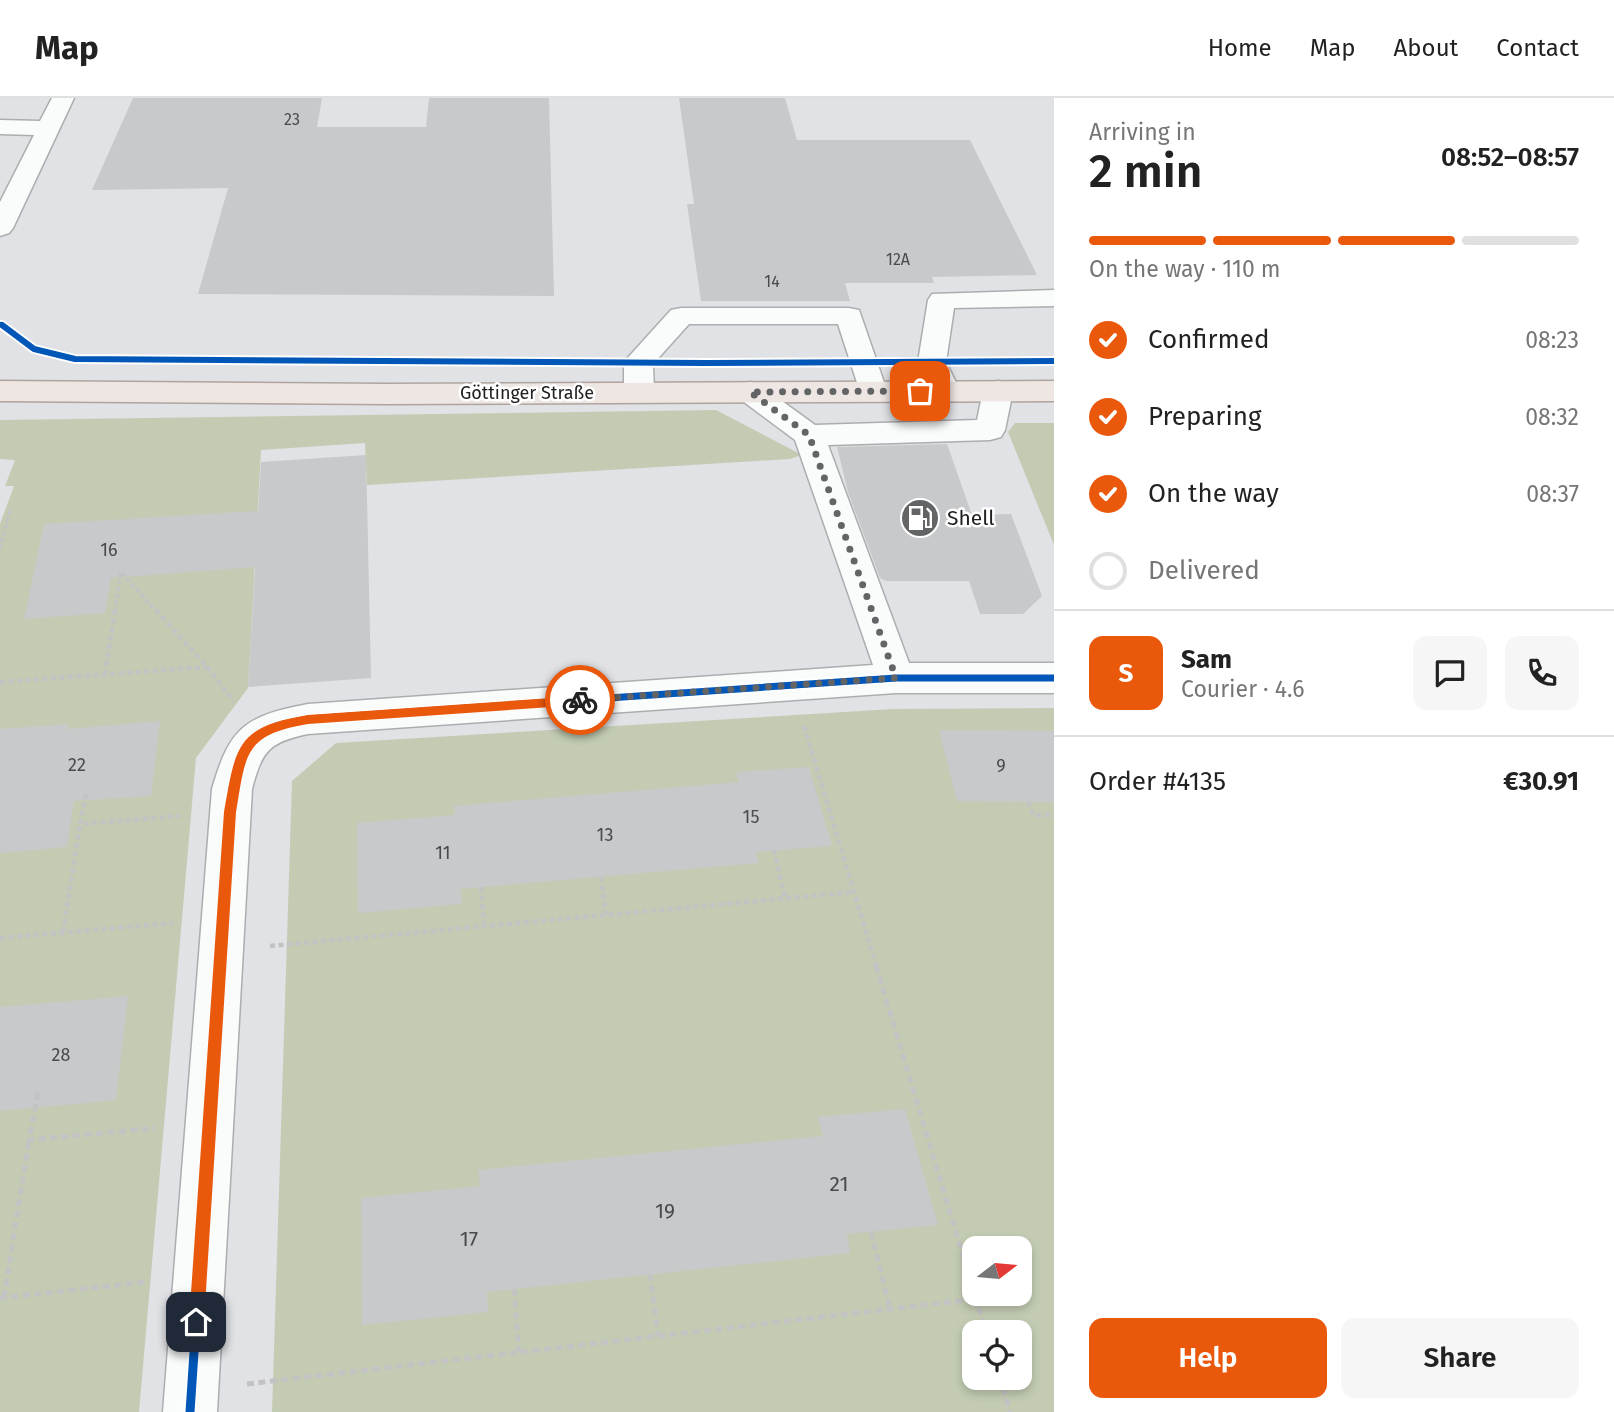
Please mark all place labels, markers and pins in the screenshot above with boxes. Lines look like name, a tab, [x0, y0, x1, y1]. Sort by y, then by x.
pin	[890, 361, 950, 421]
fuel station icon: Shell	[899, 497, 941, 539]
place label: Shell	[947, 505, 995, 531]
pin	[166, 1292, 226, 1352]

